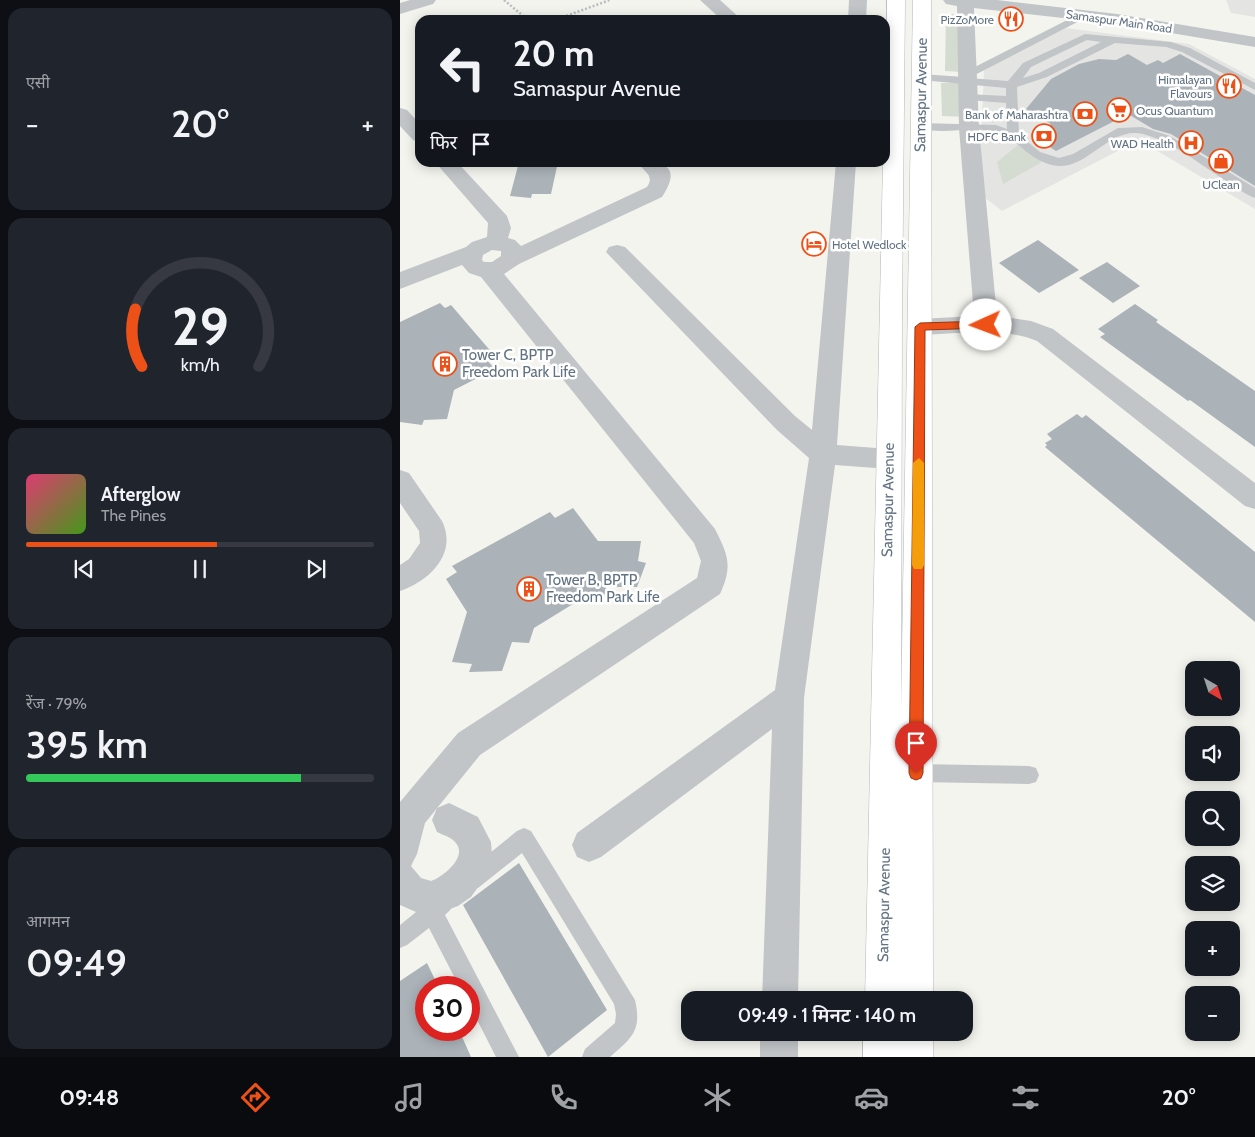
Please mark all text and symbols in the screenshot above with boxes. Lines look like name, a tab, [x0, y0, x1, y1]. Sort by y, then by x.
restaurant icon: PizZoMore	[998, 6, 1024, 32]
street label: Samaspur Main Road	[1065, 6, 1173, 36]
place label: PizZoMore	[940, 12, 994, 27]
text: 20 m	[513, 32, 595, 75]
icon: left	[430, 35, 495, 100]
street label: Samaspur Avenue	[911, 37, 931, 152]
place label: Himalayan Flavours	[1158, 72, 1212, 101]
text: एसी	[26, 73, 50, 92]
restaurant icon: Himalayan Flavours	[1216, 73, 1242, 99]
text: Samaspur Avenue	[513, 75, 681, 102]
supermarket icon: Ocus Quantum	[1106, 97, 1132, 123]
text: 20°	[171, 100, 229, 147]
bank icon: Bank of Maharashtra	[1072, 101, 1098, 127]
place label: Ocus Quantum	[1136, 103, 1213, 118]
text: −	[26, 107, 38, 141]
text: +	[362, 107, 374, 141]
place label: Bank of Maharashtra	[965, 107, 1068, 122]
bank icon: HDFC Bank	[1031, 123, 1057, 149]
place label: HDFC Bank	[968, 129, 1027, 144]
icon: arrive	[467, 130, 495, 158]
hospital icon: WAD Health	[1178, 130, 1204, 156]
text: फिर	[430, 131, 457, 154]
place label: WAD Health	[1111, 136, 1174, 151]
shop icon: UClean	[1208, 148, 1234, 174]
place label: UClean	[1202, 177, 1240, 192]
hotel icon: Hotel Wedlock	[801, 231, 827, 257]
place label: Hotel Wedlock	[832, 237, 907, 252]
text: 29	[172, 295, 228, 358]
position arrow	[959, 298, 1011, 350]
place label: Tower C, BPTP Freedom Park Life	[462, 346, 576, 381]
building icon: Tower C, BPTP Freedom Park Life	[432, 351, 458, 377]
text: km/h	[180, 354, 220, 375]
street label: Samaspur Avenue	[878, 442, 898, 557]
text: Afterglow	[101, 483, 181, 506]
text: The Pines	[101, 506, 166, 525]
icon: previous	[70, 555, 98, 583]
icon: pause	[186, 555, 214, 583]
icon: next	[302, 555, 330, 583]
place label: Tower B, BPTP Freedom Park Life	[546, 571, 660, 606]
building icon: Tower B, BPTP Freedom Park Life	[516, 576, 542, 602]
north arrow	[1185, 661, 1240, 716]
map controls	[1185, 661, 1240, 1041]
text: रेंज · 79%	[26, 694, 87, 713]
text: 395 km	[26, 721, 148, 768]
pin	[895, 722, 937, 773]
button: sound	[1185, 726, 1240, 781]
icon: arrive	[902, 729, 930, 757]
button: search	[1185, 791, 1240, 846]
street label: Samaspur Avenue	[874, 847, 894, 962]
button: layers	[1185, 856, 1240, 911]
text: आगमन	[26, 912, 70, 931]
button: +	[1185, 921, 1240, 976]
text: 09:49	[26, 939, 127, 986]
speed limit sign: 30	[415, 976, 480, 1041]
button: −	[1185, 986, 1240, 1041]
text: 09:49 · 1 मिनट · 140 m	[738, 1004, 916, 1027]
icon: directions	[238, 1080, 273, 1115]
icon: music	[392, 1080, 427, 1115]
icon: phone	[546, 1080, 581, 1115]
icon: climate	[700, 1080, 735, 1115]
icon: car	[854, 1080, 889, 1115]
icon: filters	[1008, 1080, 1043, 1115]
text: 09:48	[59, 1084, 119, 1111]
text: 20°	[1162, 1084, 1195, 1111]

